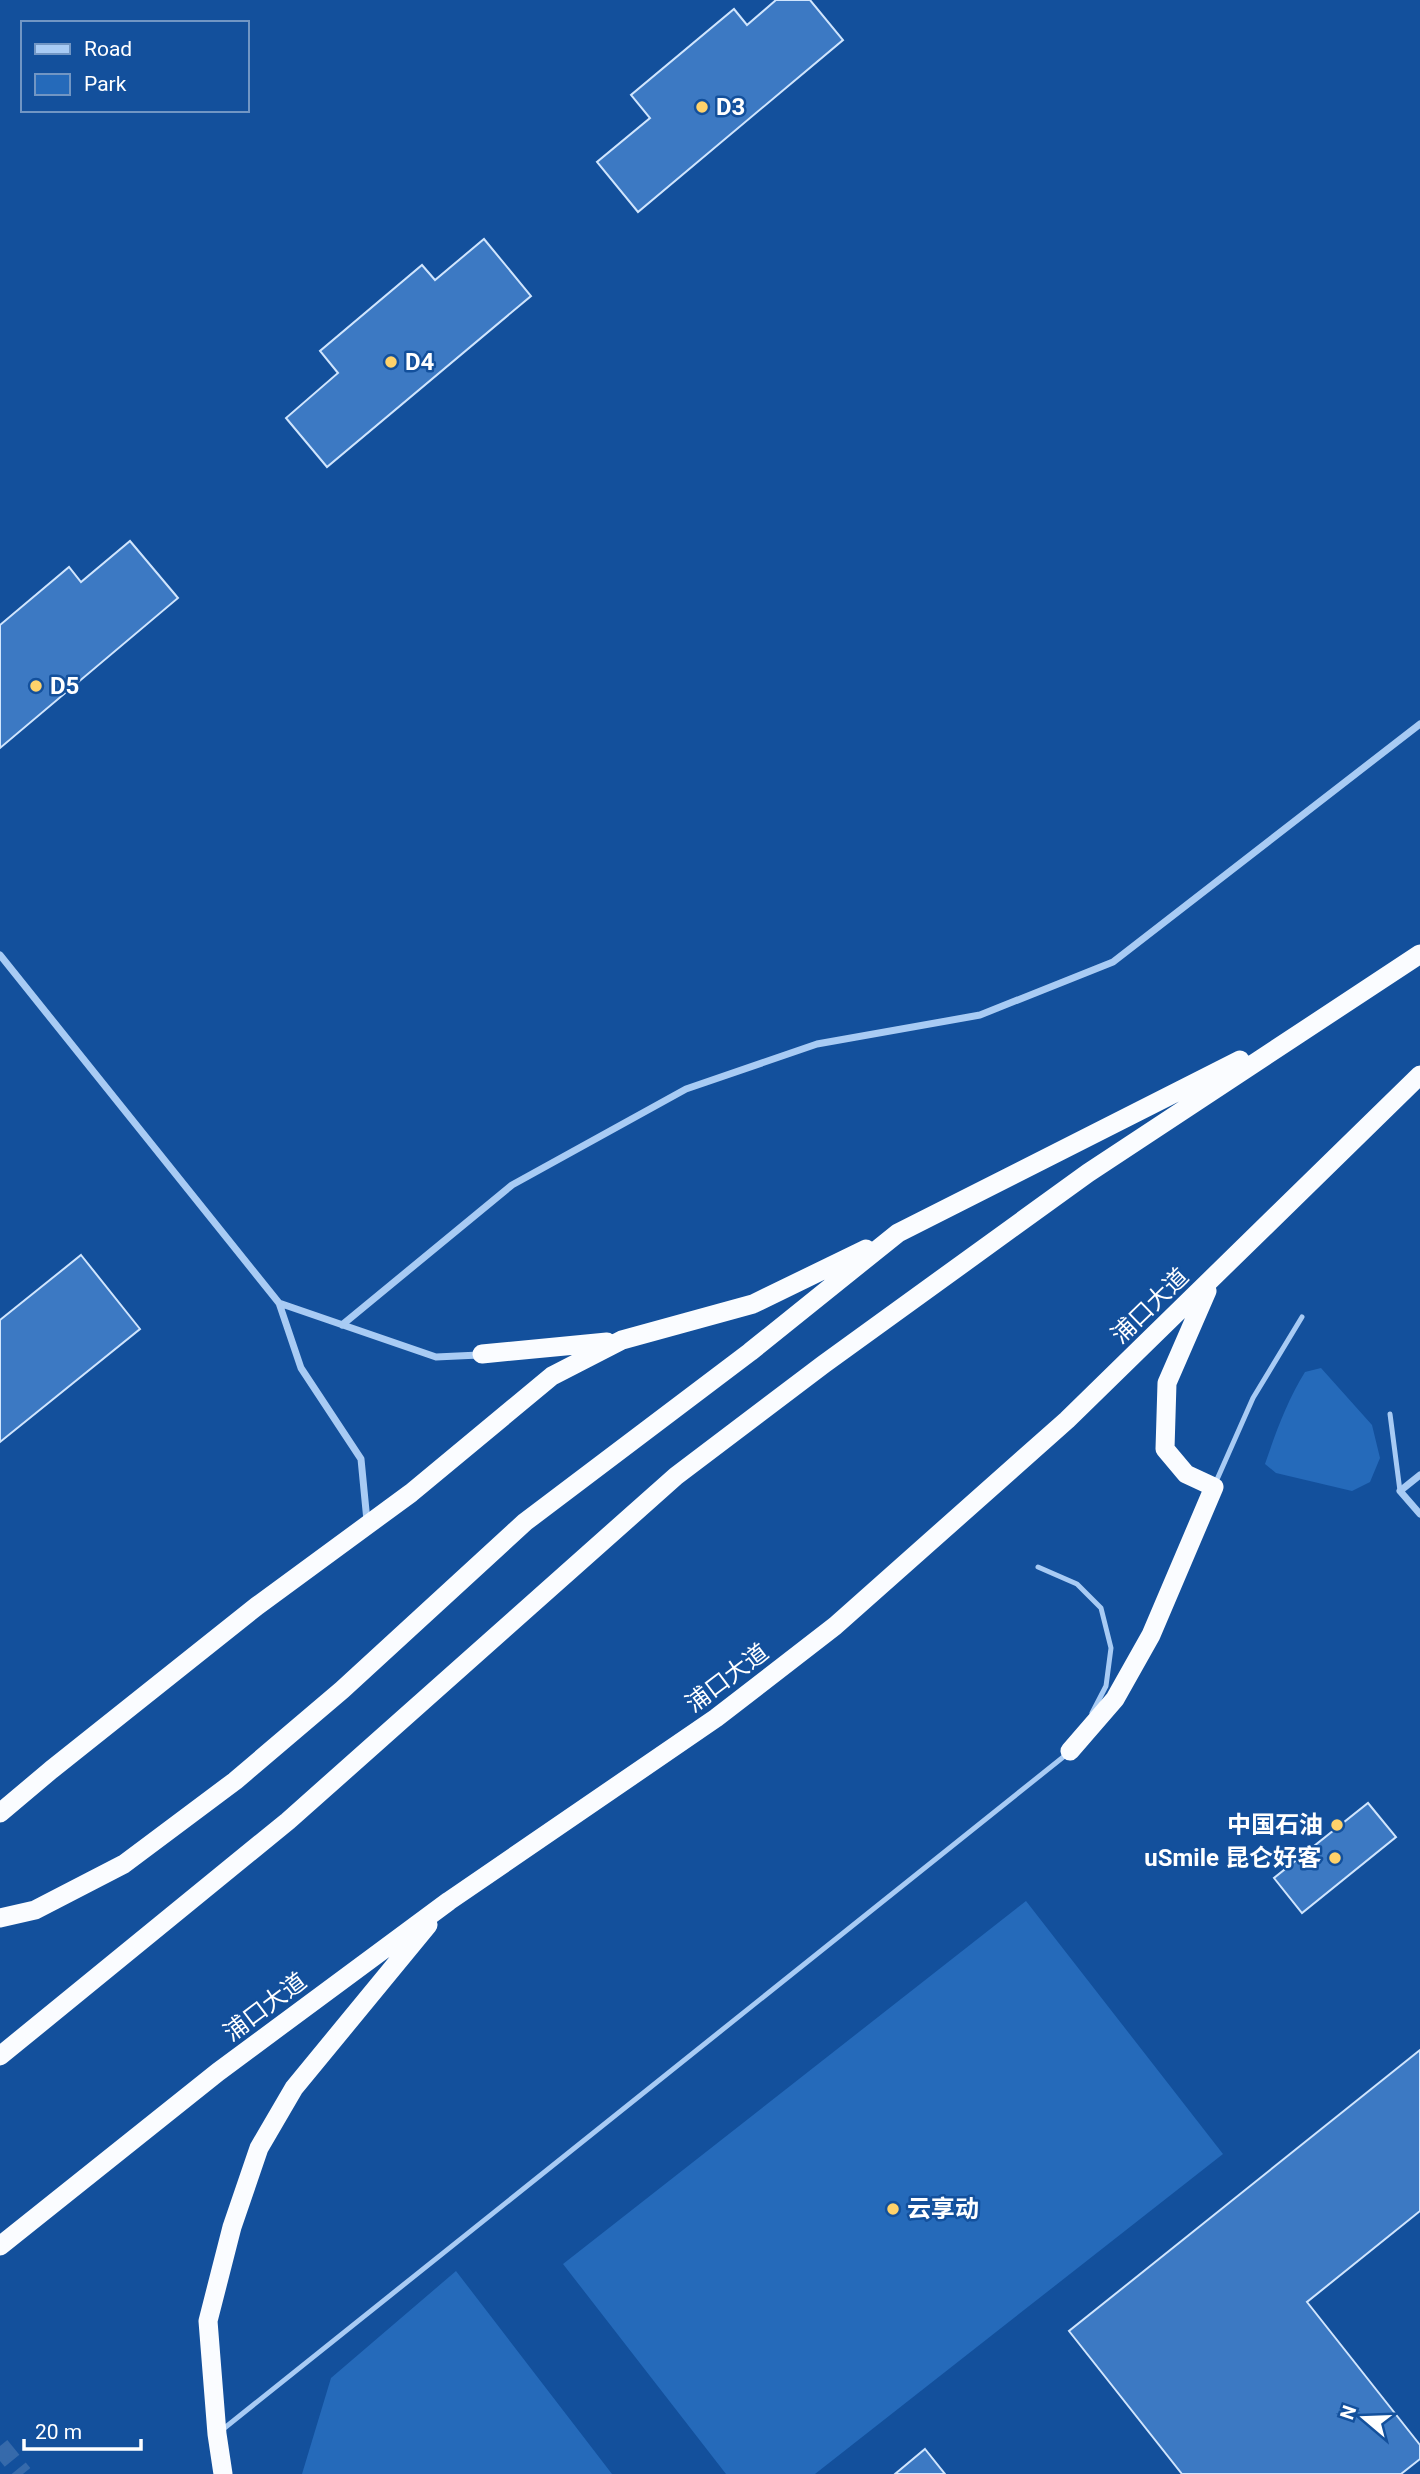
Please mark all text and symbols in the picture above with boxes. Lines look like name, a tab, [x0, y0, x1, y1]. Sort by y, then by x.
legend	[21, 21, 248, 112]
text: Road	[84, 37, 132, 61]
text: Park	[84, 72, 127, 96]
place label: D3	[716, 93, 745, 121]
marker: D3	[694, 99, 710, 115]
place label: D4	[405, 348, 435, 376]
marker: D4	[383, 354, 399, 370]
place label: D5	[50, 672, 79, 700]
marker: D5	[28, 678, 44, 694]
street label: 浦口大道	[1106, 1263, 1194, 1349]
street label: 浦口大道	[680, 1638, 774, 1718]
place label: 中国石油	[1227, 1811, 1323, 1839]
marker: 中国石油	[1329, 1817, 1345, 1833]
place label: uSmile 昆仑好客	[1144, 1844, 1321, 1872]
marker: uSmile 昆仑好客	[1327, 1850, 1343, 1866]
street label: 浦口大道	[218, 1967, 312, 2047]
place label: 云享动	[907, 2195, 979, 2223]
marker: 云享动	[885, 2201, 901, 2217]
north arrow	[1329, 2383, 1399, 2453]
text: N	[1335, 2403, 1361, 2423]
scale bar	[24, 2408, 142, 2452]
text: 20 m	[35, 2420, 82, 2444]

